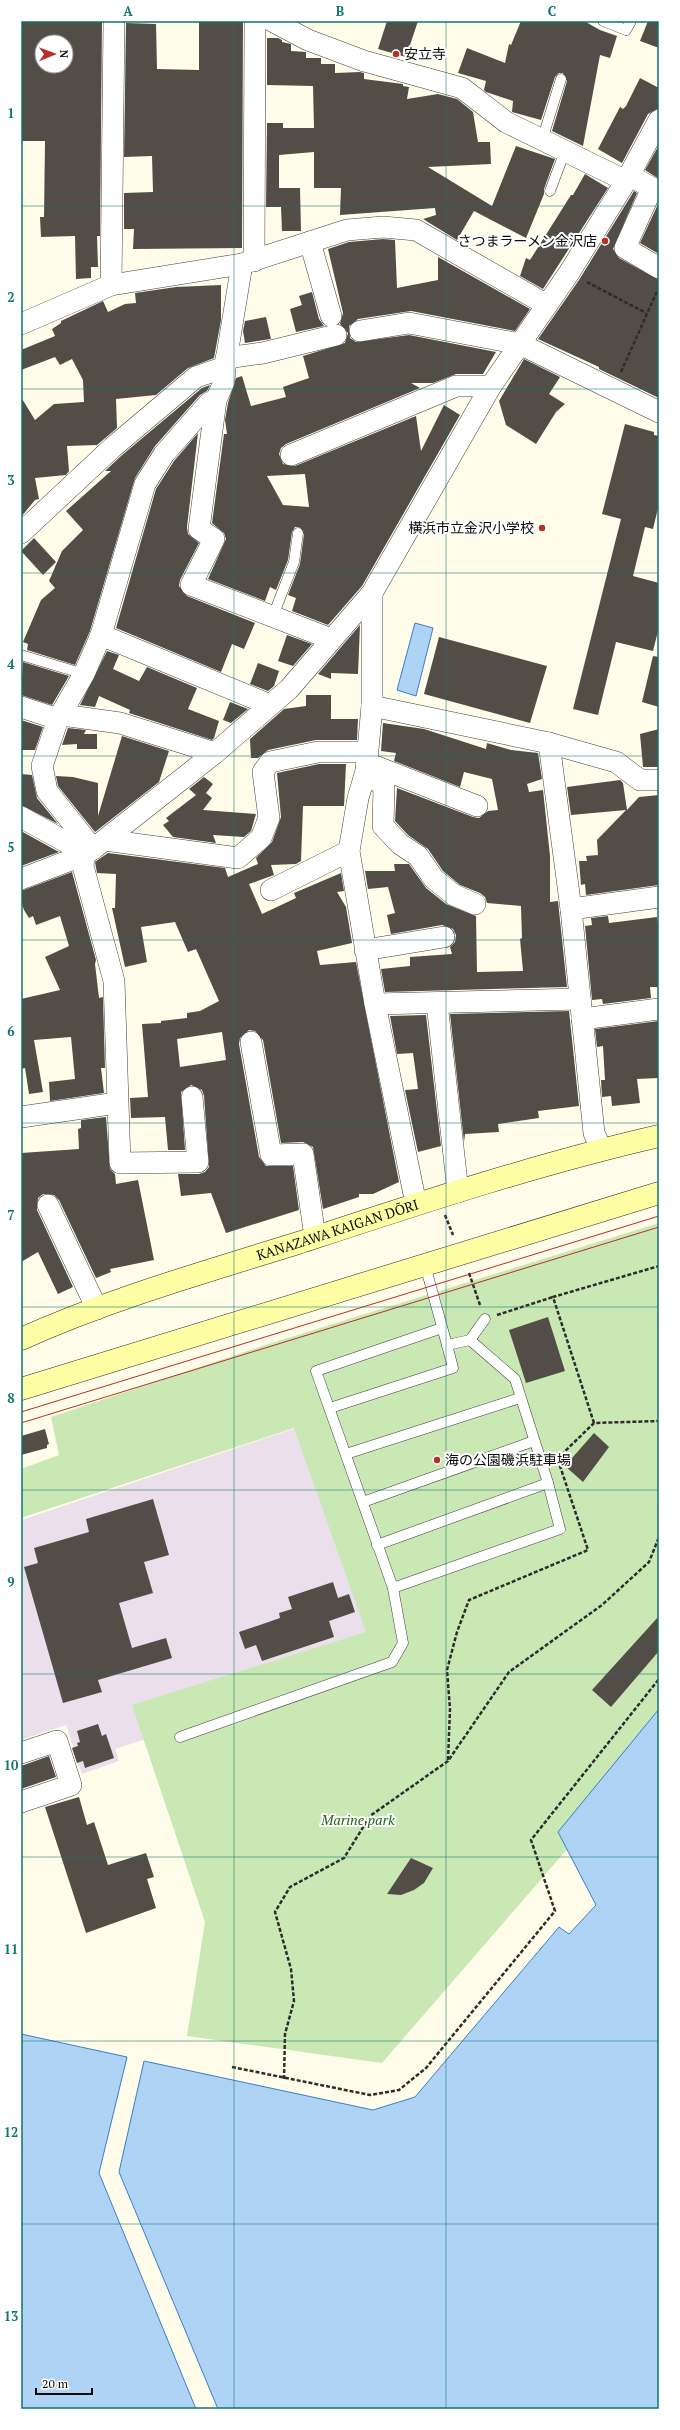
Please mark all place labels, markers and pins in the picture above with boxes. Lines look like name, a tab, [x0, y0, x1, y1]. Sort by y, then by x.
place label: 安立寺	[404, 44, 446, 63]
marker: 安立寺	[391, 49, 401, 59]
place label: さつまラーメン金沢店	[458, 231, 597, 250]
marker: さつまラーメン金沢店	[600, 236, 610, 246]
place label: 横浜市立金沢小学校	[408, 518, 534, 537]
marker: 横浜市立金沢小学校	[537, 523, 547, 533]
place label: 海の公園磯浜駐車場	[445, 1450, 571, 1469]
marker: 海の公園磯浜駐車場	[432, 1455, 442, 1465]

